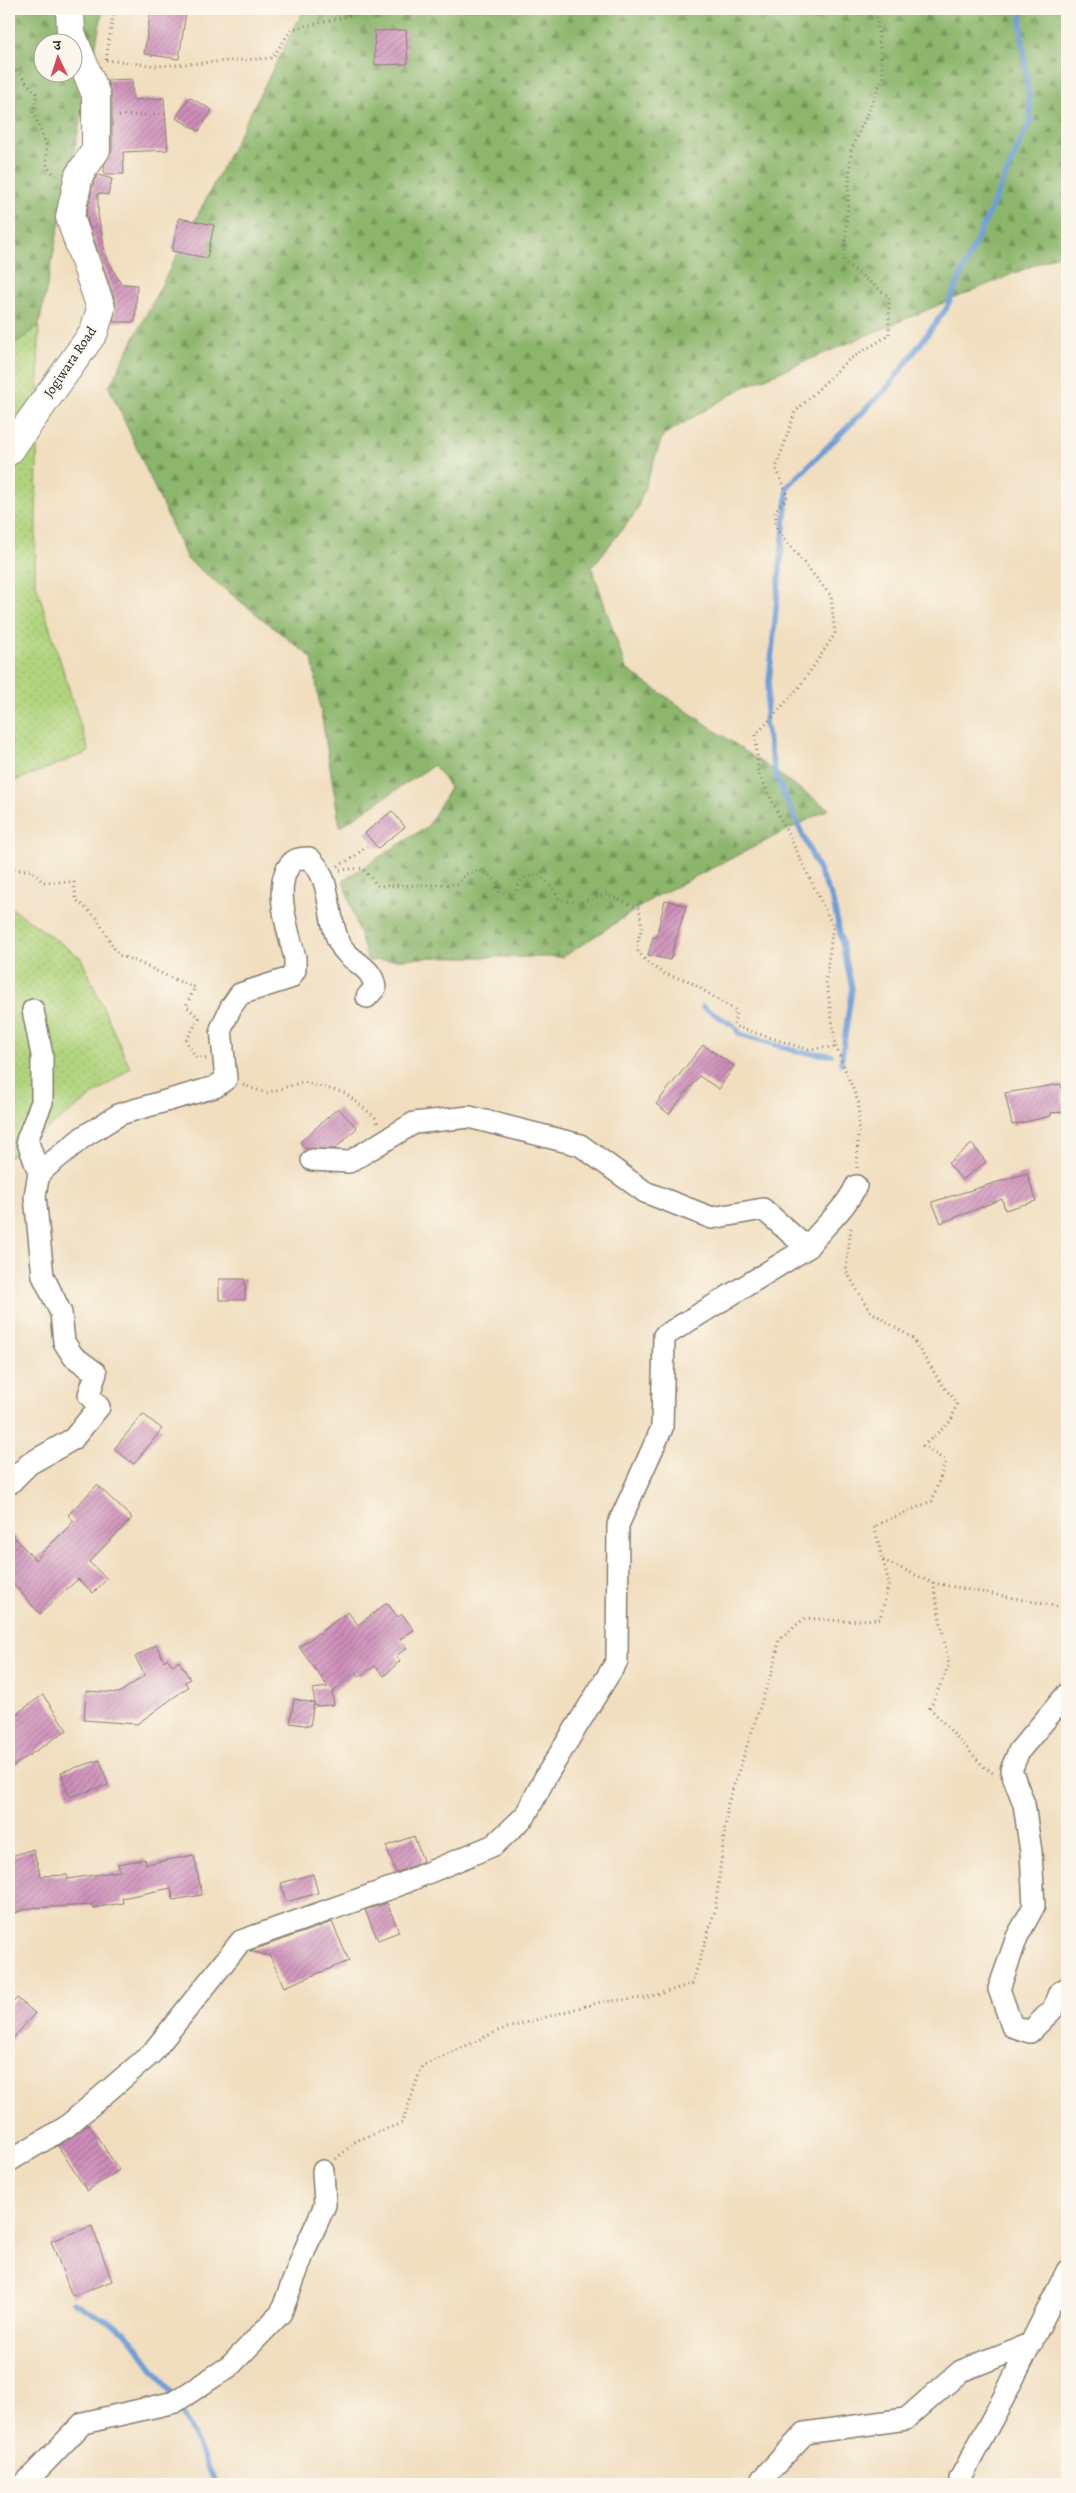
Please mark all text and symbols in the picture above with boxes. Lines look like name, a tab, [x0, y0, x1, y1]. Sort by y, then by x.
north arrow	[32, 32, 82, 82]
text: उ	[52, 36, 62, 55]
street label: Jogiwara Road	[39, 322, 101, 401]

